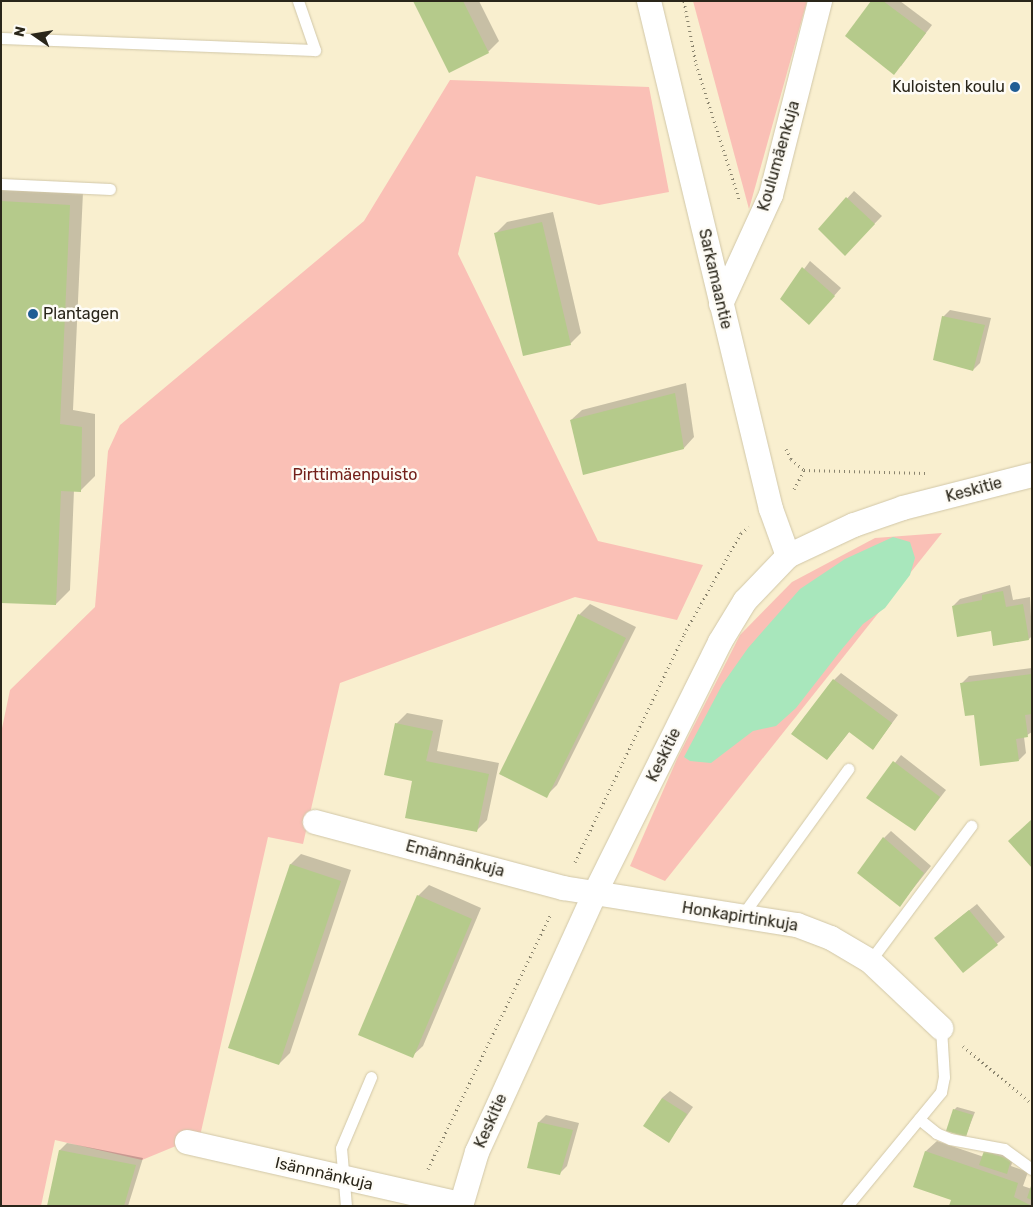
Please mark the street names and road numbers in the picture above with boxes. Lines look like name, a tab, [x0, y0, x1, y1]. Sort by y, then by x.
street label: Koulumäenkuja	[754, 99, 804, 213]
street label: Sarkamaantie	[694, 227, 736, 331]
street label: Keskitie	[944, 473, 1004, 507]
street label: Keskitie	[643, 725, 685, 785]
street label: Emännänkuja	[403, 837, 507, 881]
street label: Honkapirtinkuja	[681, 898, 799, 936]
street label: Keskitie	[471, 1091, 511, 1151]
street label: Isännnänkuja	[273, 1153, 375, 1195]

